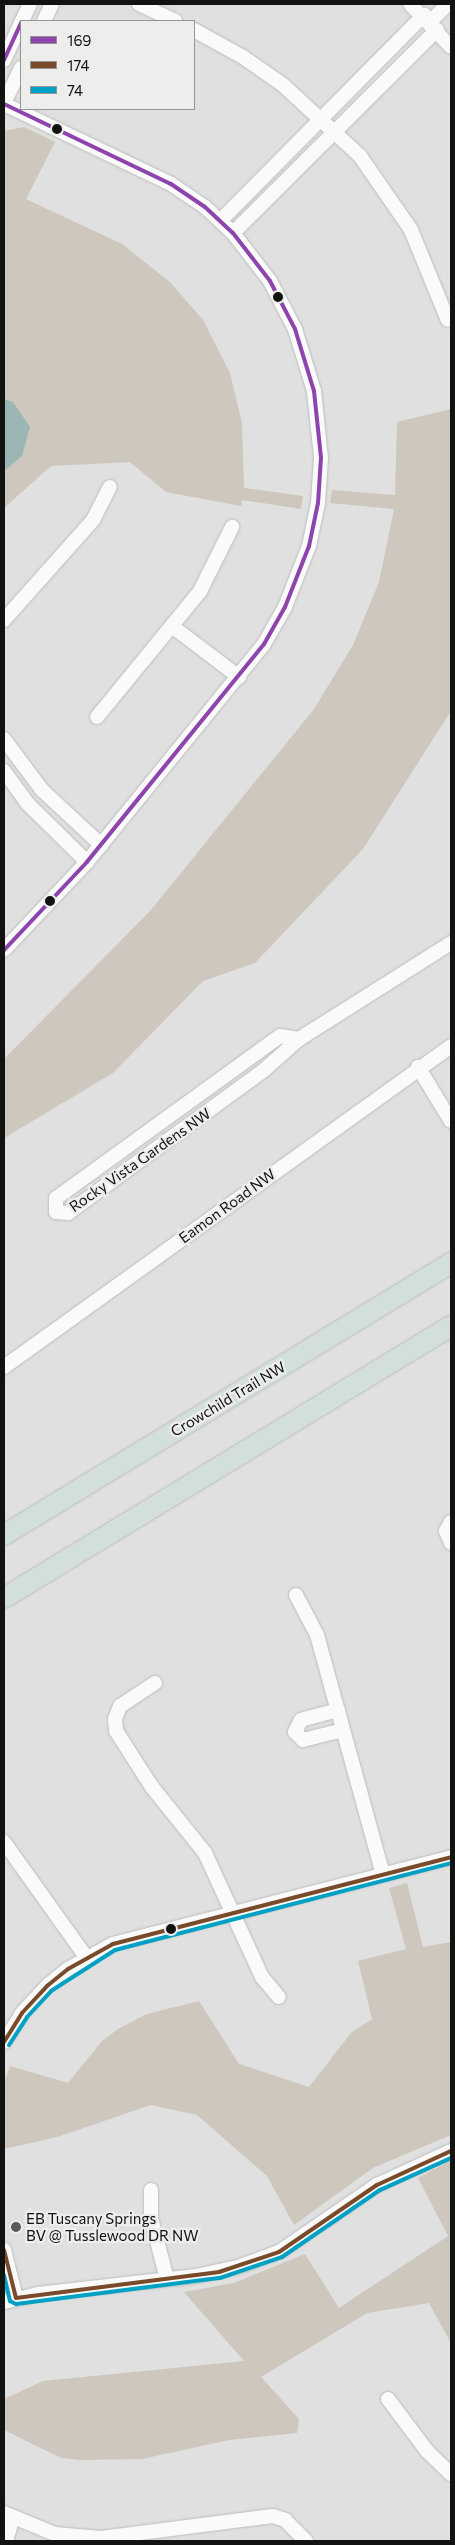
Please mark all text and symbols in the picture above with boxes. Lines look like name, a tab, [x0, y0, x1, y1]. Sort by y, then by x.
legend	[20, 20, 195, 110]
text: 169	[67, 31, 91, 49]
text: 174	[67, 56, 89, 74]
text: 74	[67, 81, 83, 99]
unlabelled marker	[52, 124, 62, 134]
unlabelled marker	[273, 292, 283, 302]
unlabelled marker	[45, 896, 55, 906]
street label: Rocky Vista Gardens NW	[66, 1104, 214, 1216]
street label: Eamon Road NW	[175, 1165, 279, 1247]
street label: Crowchild Trail NW	[167, 1358, 289, 1440]
unlabelled marker	[166, 1924, 176, 1934]
place label: EB Tuscany Springs BV @ Tusslewood DR NW	[26, 2209, 199, 2244]
marker: EB Tuscany Springs BV @ Tusslewood DR NW	[10, 2221, 22, 2233]

